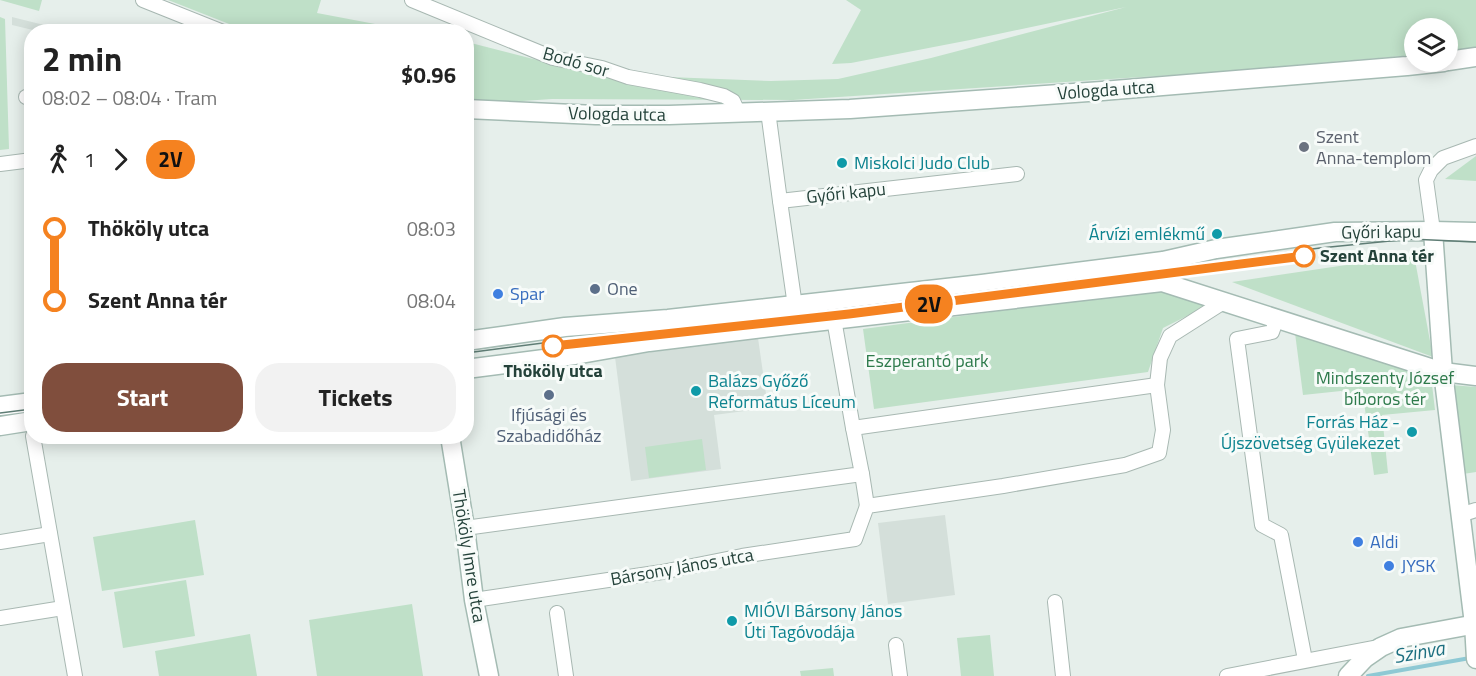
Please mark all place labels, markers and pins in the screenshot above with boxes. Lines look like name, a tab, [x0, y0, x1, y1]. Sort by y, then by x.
place label: Szent Anna-templom	[1316, 123, 1431, 171]
marker: Szent Anna-templom	[1297, 140, 1311, 154]
place label: Miskolci Judo Club	[854, 149, 990, 176]
marker: Miskolci Judo Club	[835, 156, 849, 170]
place label: Árvízi emlékmű	[1089, 220, 1205, 247]
marker: Árvízi emlékmű	[1210, 227, 1224, 241]
place label: Szent Anna tér	[1320, 242, 1434, 269]
marker: Szent Anna tér	[1293, 245, 1315, 267]
place label: One	[607, 275, 638, 302]
place label: Spar	[510, 280, 545, 307]
marker: One	[588, 282, 602, 296]
marker: Spar	[491, 287, 505, 301]
marker: Thököly utca	[542, 335, 564, 357]
place label: Thököly utca	[503, 357, 603, 384]
place label: Balázs Győző Református Líceum	[708, 367, 856, 415]
marker: Balázs Győző Református Líceum	[689, 384, 703, 398]
marker: Ifjúsági és Szabadidőház	[542, 388, 556, 402]
place label: Ifjúsági és Szabadidőház	[497, 401, 601, 449]
place label: Forrás Ház - Újszövetség Gyülekezet	[1221, 408, 1401, 456]
marker: Forrás Ház - Újszövetség Gyülekezet	[1405, 425, 1419, 439]
place label: Aldi	[1370, 528, 1398, 555]
marker: Aldi	[1351, 535, 1365, 549]
place label: JYSK	[1401, 552, 1436, 579]
marker: JYSK	[1382, 559, 1396, 573]
place label: MIÓVI Bársony János Úti Tagóvodája	[744, 597, 902, 645]
marker: MIÓVI Bársony János Úti Tagóvodája	[725, 614, 739, 628]

